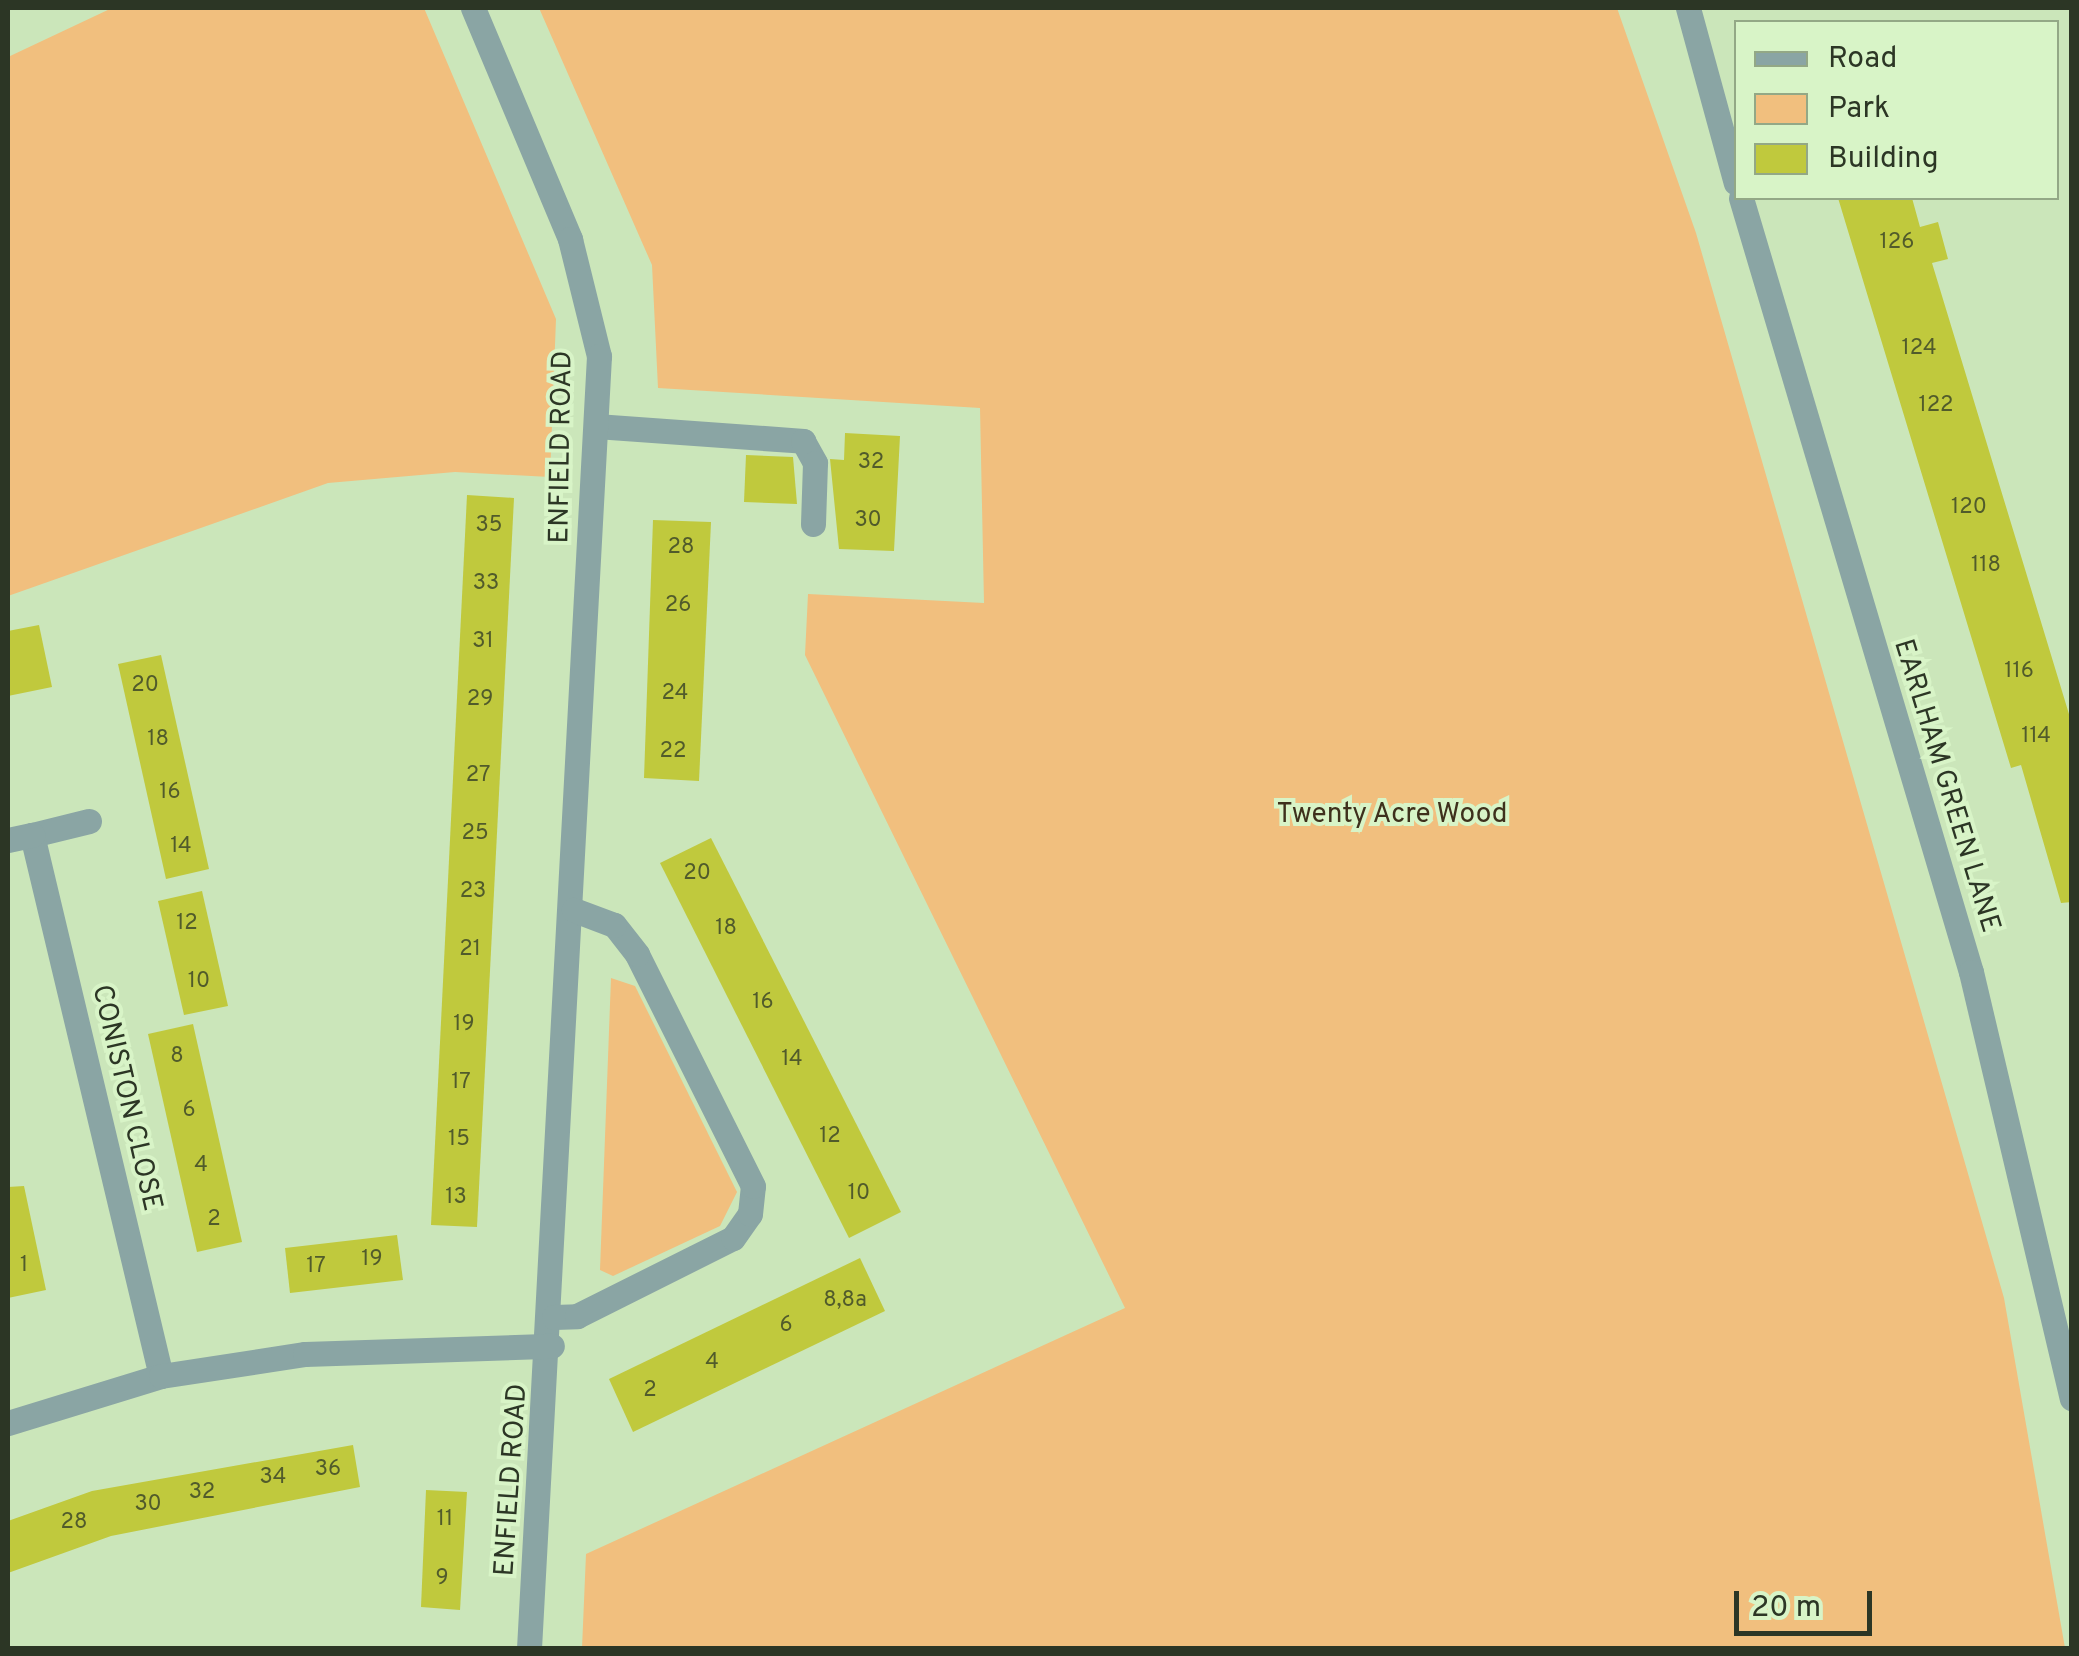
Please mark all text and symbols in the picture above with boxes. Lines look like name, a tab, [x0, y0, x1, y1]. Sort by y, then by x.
legend	[1734, 20, 2059, 200]
text: Road	[1828, 41, 1897, 78]
text: Park	[1828, 91, 1890, 128]
text: Building	[1828, 141, 1939, 178]
house number: 126	[1880, 230, 1914, 256]
house number: 124	[1901, 336, 1937, 362]
street label: ENFIELD ROAD	[544, 350, 580, 544]
house number: 122	[1918, 393, 1954, 419]
house number: 32	[858, 450, 884, 476]
house number: 120	[1951, 495, 1987, 521]
house number: 30	[854, 508, 882, 534]
house number: 35	[476, 513, 502, 539]
house number: 28	[668, 535, 694, 561]
house number: 118	[1971, 553, 2001, 579]
house number: 33	[473, 571, 499, 597]
house number: 26	[665, 593, 691, 619]
house number: 31	[472, 629, 494, 655]
street label: EARLHAM GREEN LANE	[1885, 635, 2007, 937]
house number: 116	[2004, 659, 2034, 685]
house number: 20	[131, 673, 159, 699]
house number: 24	[662, 681, 688, 707]
house number: 29	[467, 687, 493, 713]
house number: 114	[2021, 724, 2051, 750]
house number: 18	[147, 727, 169, 753]
house number: 22	[660, 739, 686, 765]
house number: 27	[466, 763, 490, 789]
house number: 16	[159, 780, 181, 806]
park label: Twenty Acre Wood	[1276, 798, 1508, 832]
house number: 25	[461, 821, 489, 847]
house number: 14	[170, 834, 192, 860]
house number: 20	[683, 861, 711, 887]
house number: 23	[460, 879, 486, 905]
house number: 12	[176, 911, 198, 937]
house number: 18	[715, 916, 737, 942]
house number: 21	[459, 937, 481, 963]
house number: 10	[188, 969, 210, 995]
street label: CONISTON CLOSE	[84, 982, 168, 1214]
house number: 16	[752, 990, 774, 1016]
house number: 19	[453, 1012, 475, 1038]
house number: 8	[170, 1044, 184, 1070]
house number: 14	[781, 1047, 803, 1073]
house number: 17	[451, 1070, 471, 1096]
house number: 6	[182, 1098, 196, 1124]
house number: 12	[819, 1124, 841, 1150]
house number: 15	[448, 1127, 470, 1153]
house number: 4	[194, 1153, 208, 1179]
house number: 10	[848, 1181, 870, 1207]
house number: 13	[445, 1185, 467, 1211]
house number: 2	[207, 1207, 221, 1233]
house number: 19	[361, 1247, 383, 1273]
house number: 1	[20, 1253, 28, 1279]
house number: 17	[306, 1254, 326, 1280]
house number: 8,8a	[823, 1288, 867, 1314]
house number: 6	[779, 1313, 793, 1339]
house number: 4	[705, 1350, 719, 1376]
house number: 2	[643, 1378, 657, 1404]
street label: ENFIELD ROAD	[489, 1383, 535, 1577]
house number: 36	[315, 1457, 341, 1483]
house number: 34	[260, 1465, 286, 1491]
house number: 32	[189, 1480, 215, 1506]
house number: 30	[134, 1492, 162, 1518]
house number: 11	[437, 1507, 453, 1533]
house number: 28	[61, 1510, 87, 1536]
house number: 9	[435, 1566, 449, 1592]
scale bar	[1739, 1571, 1876, 1633]
text: 20 m	[1751, 1590, 1821, 1627]

